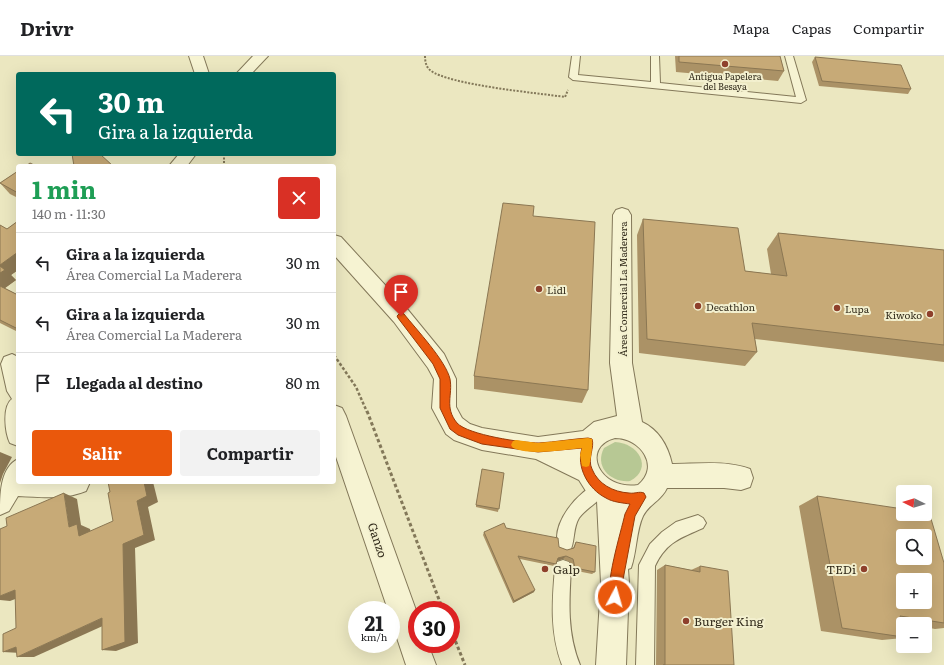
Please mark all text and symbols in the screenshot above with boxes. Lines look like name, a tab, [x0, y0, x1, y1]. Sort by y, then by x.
text: Drivr	[20, 14, 74, 42]
text: Mapa	[732, 18, 770, 38]
text: Capas	[792, 18, 831, 38]
text: Compartir	[853, 18, 924, 38]
marker: Antigua Papelera del Besaya	[720, 59, 730, 69]
place label: Antigua Papelera del Besaya	[688, 69, 762, 93]
text: 30 m	[98, 80, 164, 122]
icon: left	[32, 88, 84, 140]
text: Gira a la izquierda	[98, 118, 253, 145]
text: 1 min	[32, 171, 96, 206]
button: close	[278, 177, 320, 219]
text: 140 m · 11:30	[32, 204, 106, 223]
street label: Área Comercial La Maderera	[615, 221, 630, 357]
text: Gira a la izquierda	[66, 242, 205, 265]
text: 30 m	[286, 251, 320, 274]
icon: left	[32, 252, 54, 274]
text: Área Comercial La Maderera	[66, 265, 242, 284]
pin	[384, 275, 418, 316]
icon: arrive	[390, 281, 412, 303]
place label: Lidl	[547, 282, 567, 297]
marker: Lidl	[534, 284, 544, 294]
place label: Decathlon	[706, 299, 756, 314]
marker: Decathlon	[693, 301, 703, 311]
place label: Lupa	[845, 301, 870, 316]
text: Gira a la izquierda	[66, 302, 205, 325]
marker: Lupa	[832, 303, 842, 313]
place label: Kiwoko	[885, 307, 922, 322]
marker: Kiwoko	[925, 309, 935, 319]
text: 30 m	[286, 311, 320, 334]
icon: left	[32, 312, 54, 334]
text: Área Comercial La Maderera	[66, 325, 242, 344]
text: Llegada al destino	[66, 371, 203, 394]
text: 80 m	[286, 371, 320, 394]
icon: arrive	[32, 372, 54, 394]
button: Salir	[32, 430, 172, 476]
button: Compartir	[180, 430, 320, 476]
north arrow	[896, 485, 932, 521]
map controls	[896, 485, 932, 653]
street label: Ganzo	[364, 520, 392, 560]
button: search	[896, 529, 932, 565]
place label: Galp	[553, 560, 580, 578]
place label: TEDi	[826, 560, 856, 578]
marker: Galp	[540, 564, 550, 574]
marker: TEDi	[859, 564, 869, 574]
button: +	[896, 573, 932, 609]
position arrow	[594, 576, 636, 618]
speed limit sign: 30	[408, 601, 460, 653]
text: 21	[364, 607, 384, 637]
place label: Burger King	[694, 612, 764, 630]
marker: Burger King	[681, 616, 691, 626]
button: −	[896, 617, 932, 653]
text: km/h	[361, 629, 387, 644]

